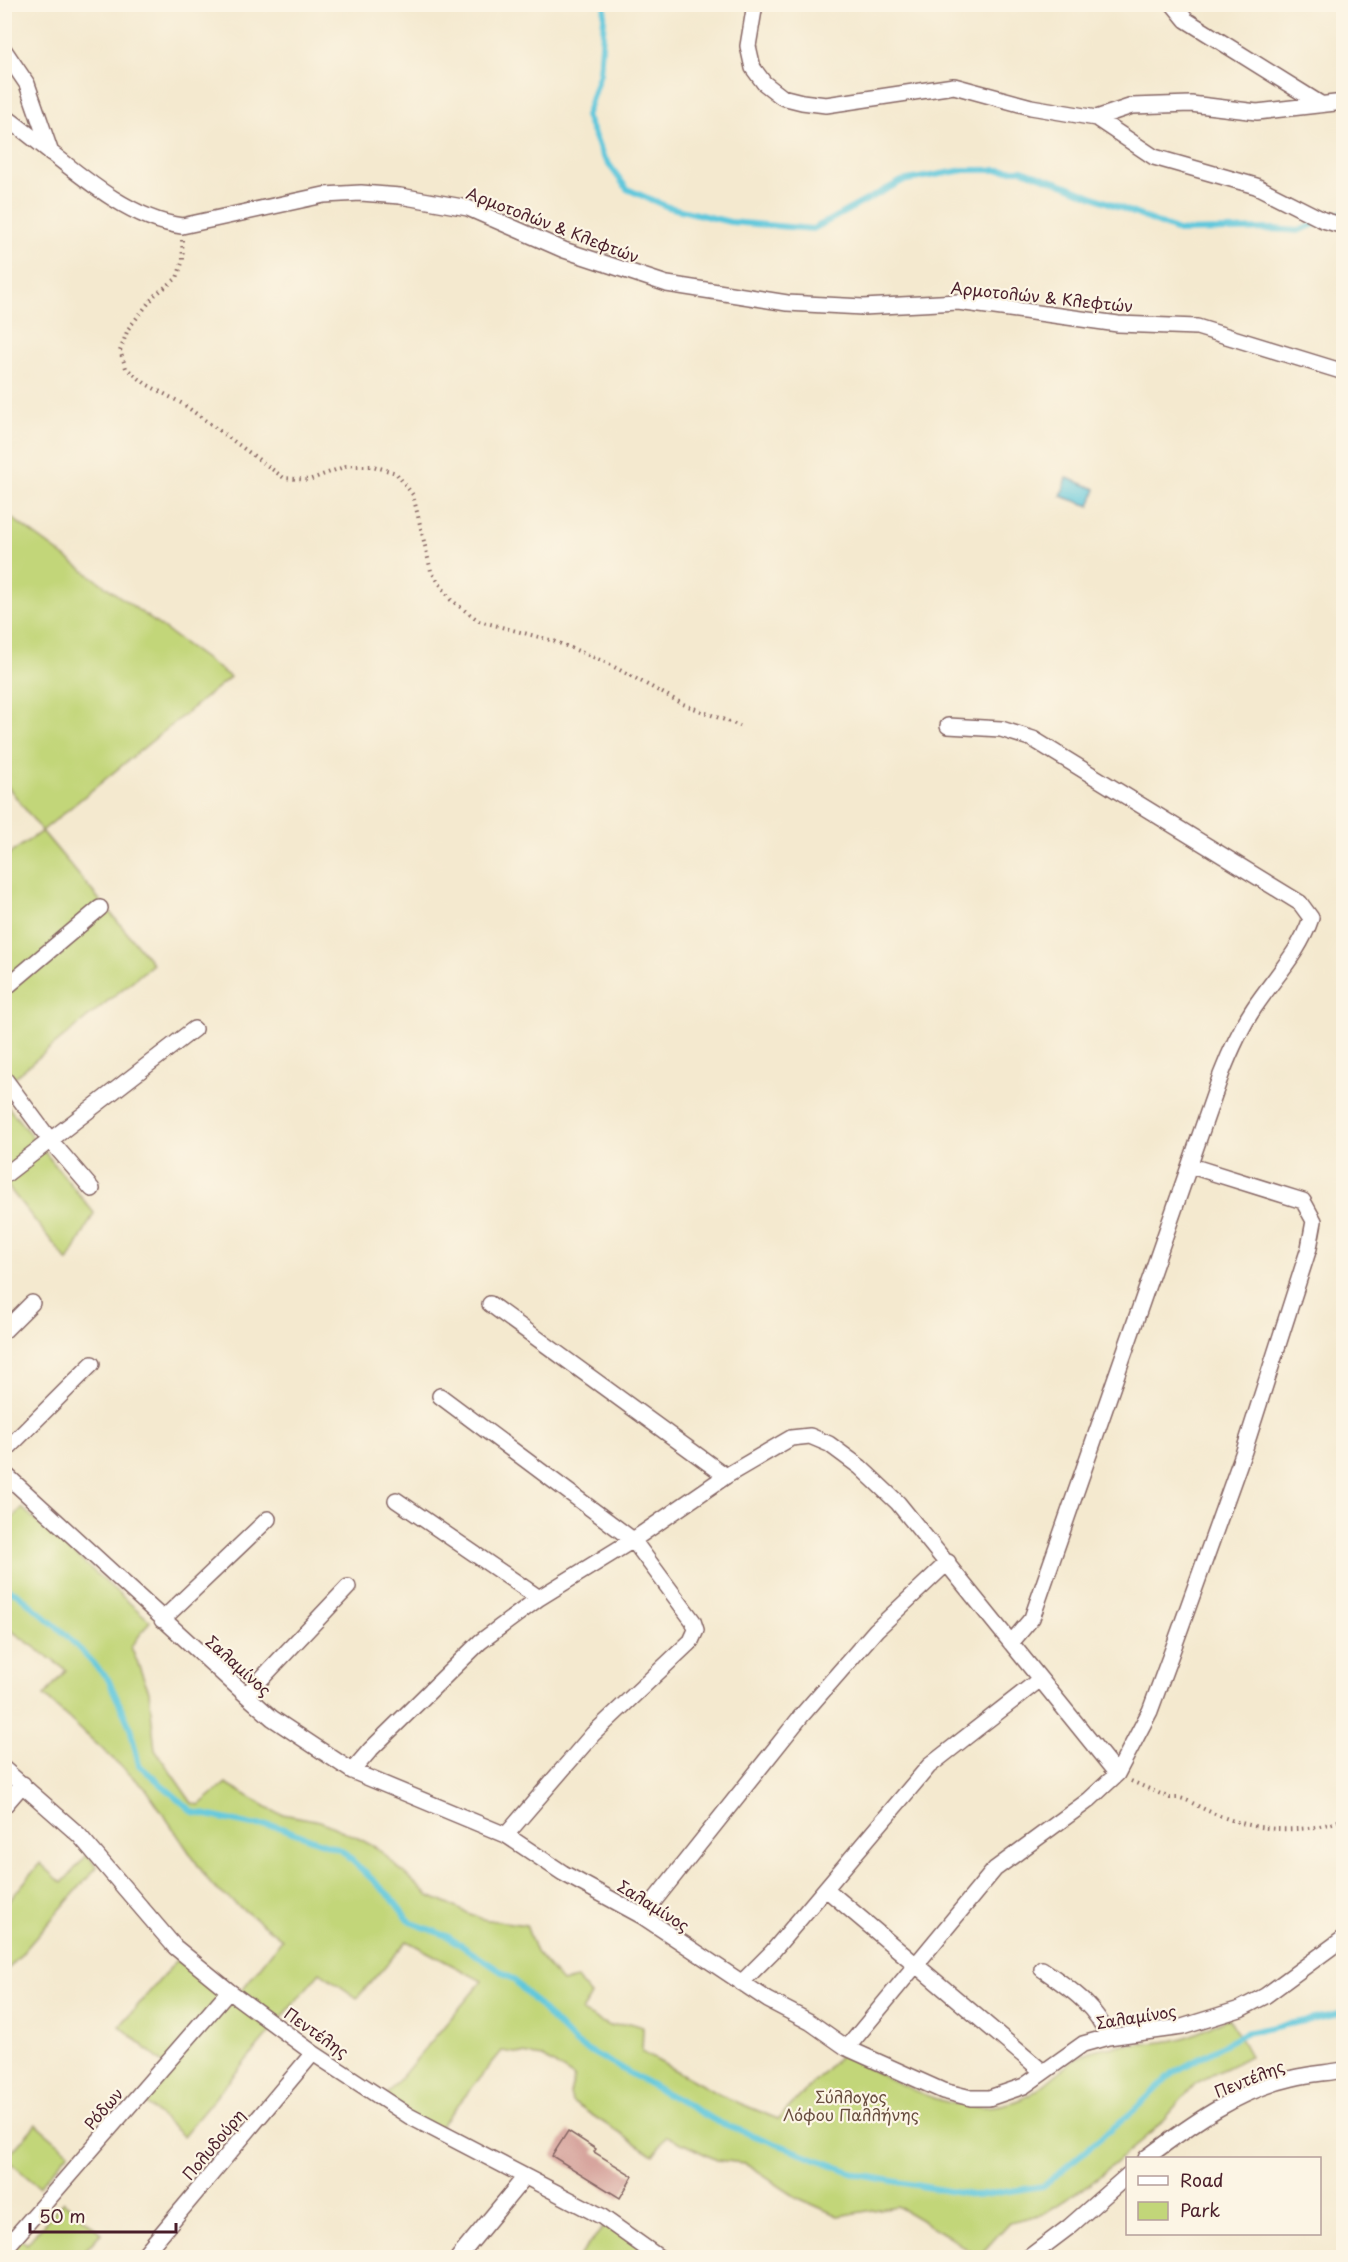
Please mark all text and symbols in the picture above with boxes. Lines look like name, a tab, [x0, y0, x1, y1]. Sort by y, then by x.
street label: Αρμοτολών & Κλεφτών	[463, 180, 643, 268]
street label: Αρμοτολών & Κλεφτών	[950, 274, 1134, 318]
street label: Σαλαμίνος	[201, 1629, 277, 1701]
street label: Σαλαμίνος	[613, 1873, 695, 1937]
street label: Σαλαμίνος	[1094, 1998, 1178, 2034]
street label: Πεντέλης	[280, 2001, 354, 2063]
street label: Πεντέλης	[1210, 2053, 1288, 2103]
street label: Ρόδων	[78, 2082, 128, 2134]
park label: Σύλλογος Λόφου Παλλήνης	[783, 2084, 919, 2126]
street label: Πολυδούρη	[176, 2103, 250, 2185]
legend	[1126, 2157, 1321, 2235]
text: Road	[1180, 2166, 1224, 2193]
scale bar	[30, 2196, 176, 2234]
text: Park	[1180, 2196, 1220, 2223]
text: 50 m	[39, 2202, 86, 2229]

